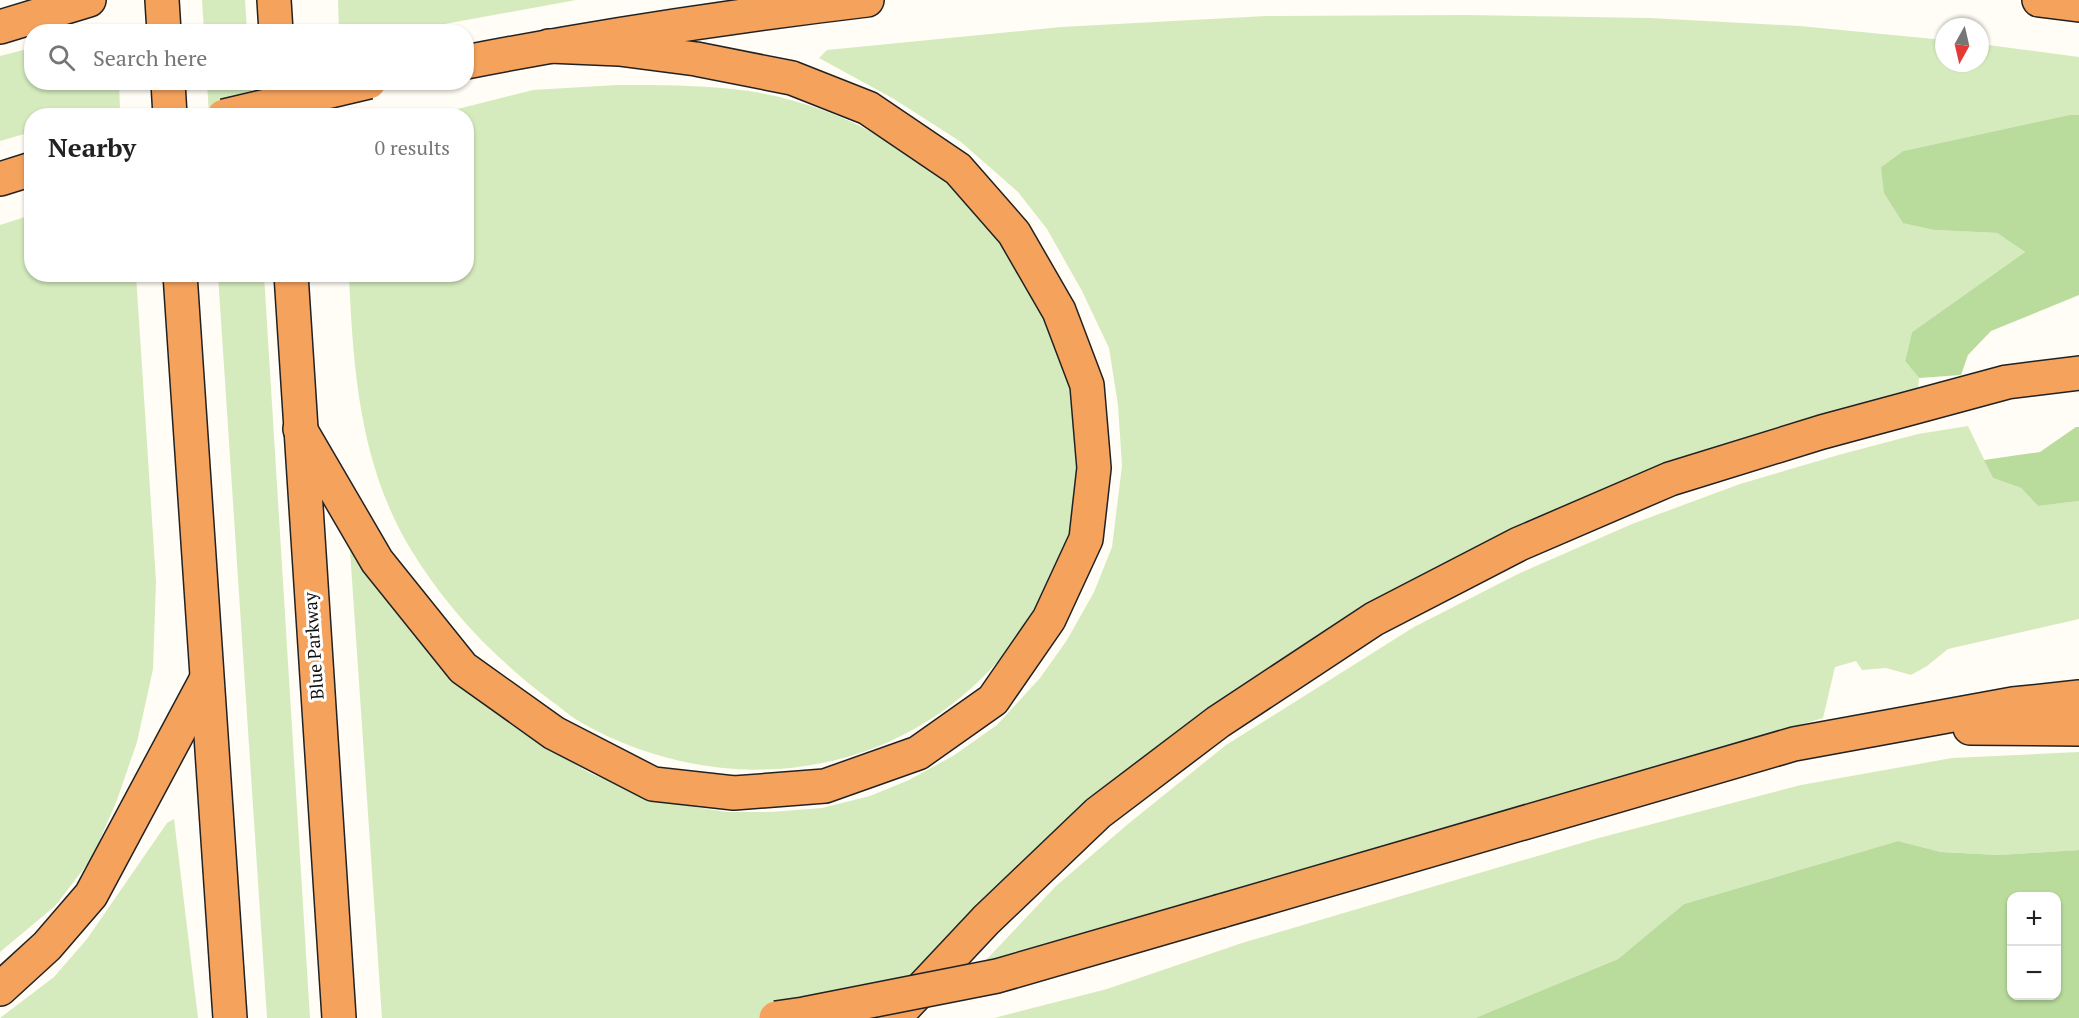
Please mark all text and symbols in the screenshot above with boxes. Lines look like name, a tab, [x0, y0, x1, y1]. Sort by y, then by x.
north arrow	[1935, 18, 1989, 72]
search box	[24, 24, 474, 90]
icon: search	[45, 41, 78, 74]
text: Search here	[93, 43, 207, 72]
text: Nearby	[48, 130, 136, 164]
text: 0 results	[375, 134, 450, 161]
street label: Blue Parkway	[297, 591, 329, 701]
map controls	[2007, 892, 2061, 1000]
button: +	[2007, 892, 2061, 946]
button: −	[2007, 946, 2061, 1000]

